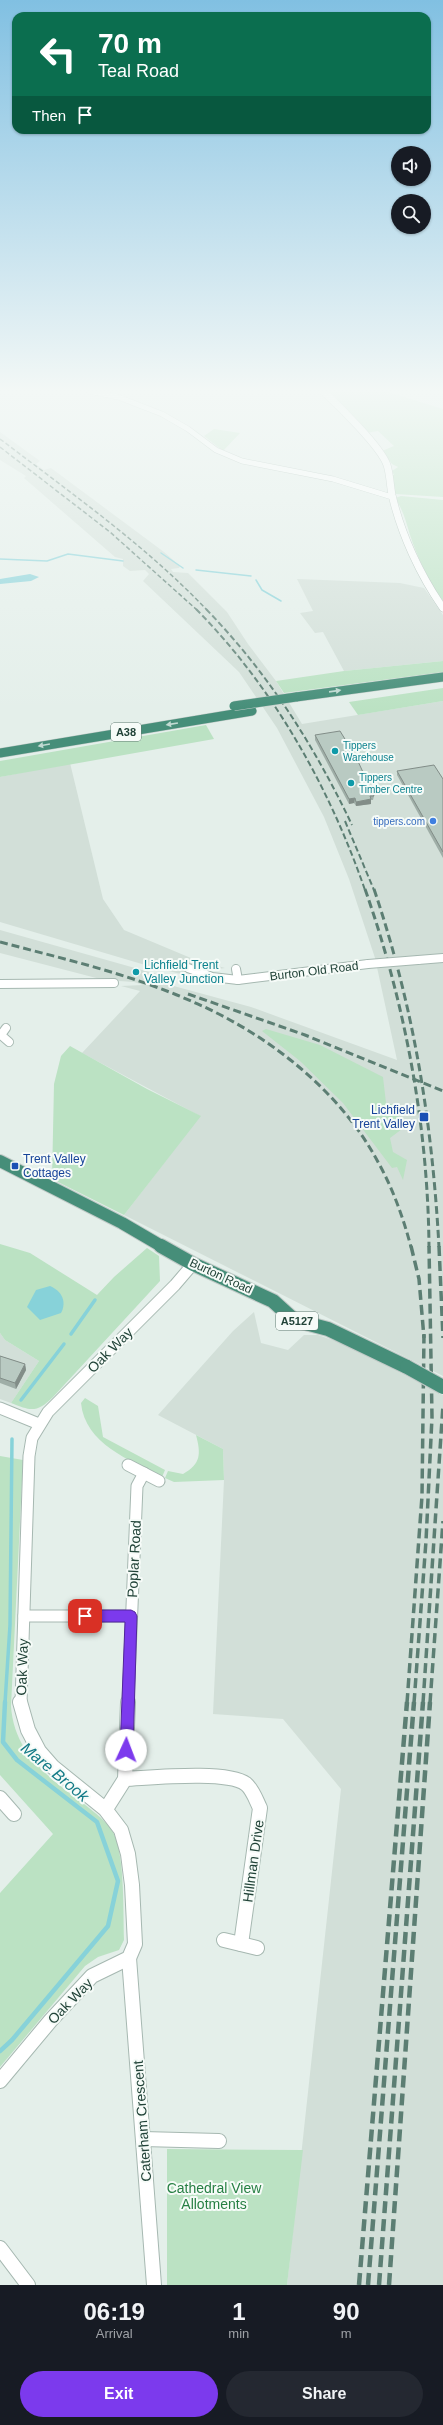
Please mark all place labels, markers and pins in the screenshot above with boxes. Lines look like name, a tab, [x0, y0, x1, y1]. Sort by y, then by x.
place label: Tippers Warehouse	[343, 740, 394, 763]
marker: Tippers Warehouse	[330, 746, 340, 756]
place label: Tippers Timber Centre	[359, 772, 423, 795]
marker: Tippers Timber Centre	[346, 778, 356, 788]
place label: tippers.com	[373, 816, 425, 827]
marker: tippers.com	[428, 816, 438, 826]
place label: Lichfield Trent Valley Junction	[144, 958, 224, 986]
marker: Lichfield Trent Valley Junction	[131, 967, 141, 977]
place label: Lichfield Trent Valley	[352, 1103, 415, 1131]
marker: Lichfield Trent Valley	[418, 1111, 430, 1123]
place label: Trent Valley Cottages	[23, 1152, 86, 1180]
marker: Trent Valley Cottages	[10, 1161, 20, 1171]
pin	[68, 1599, 102, 1633]

